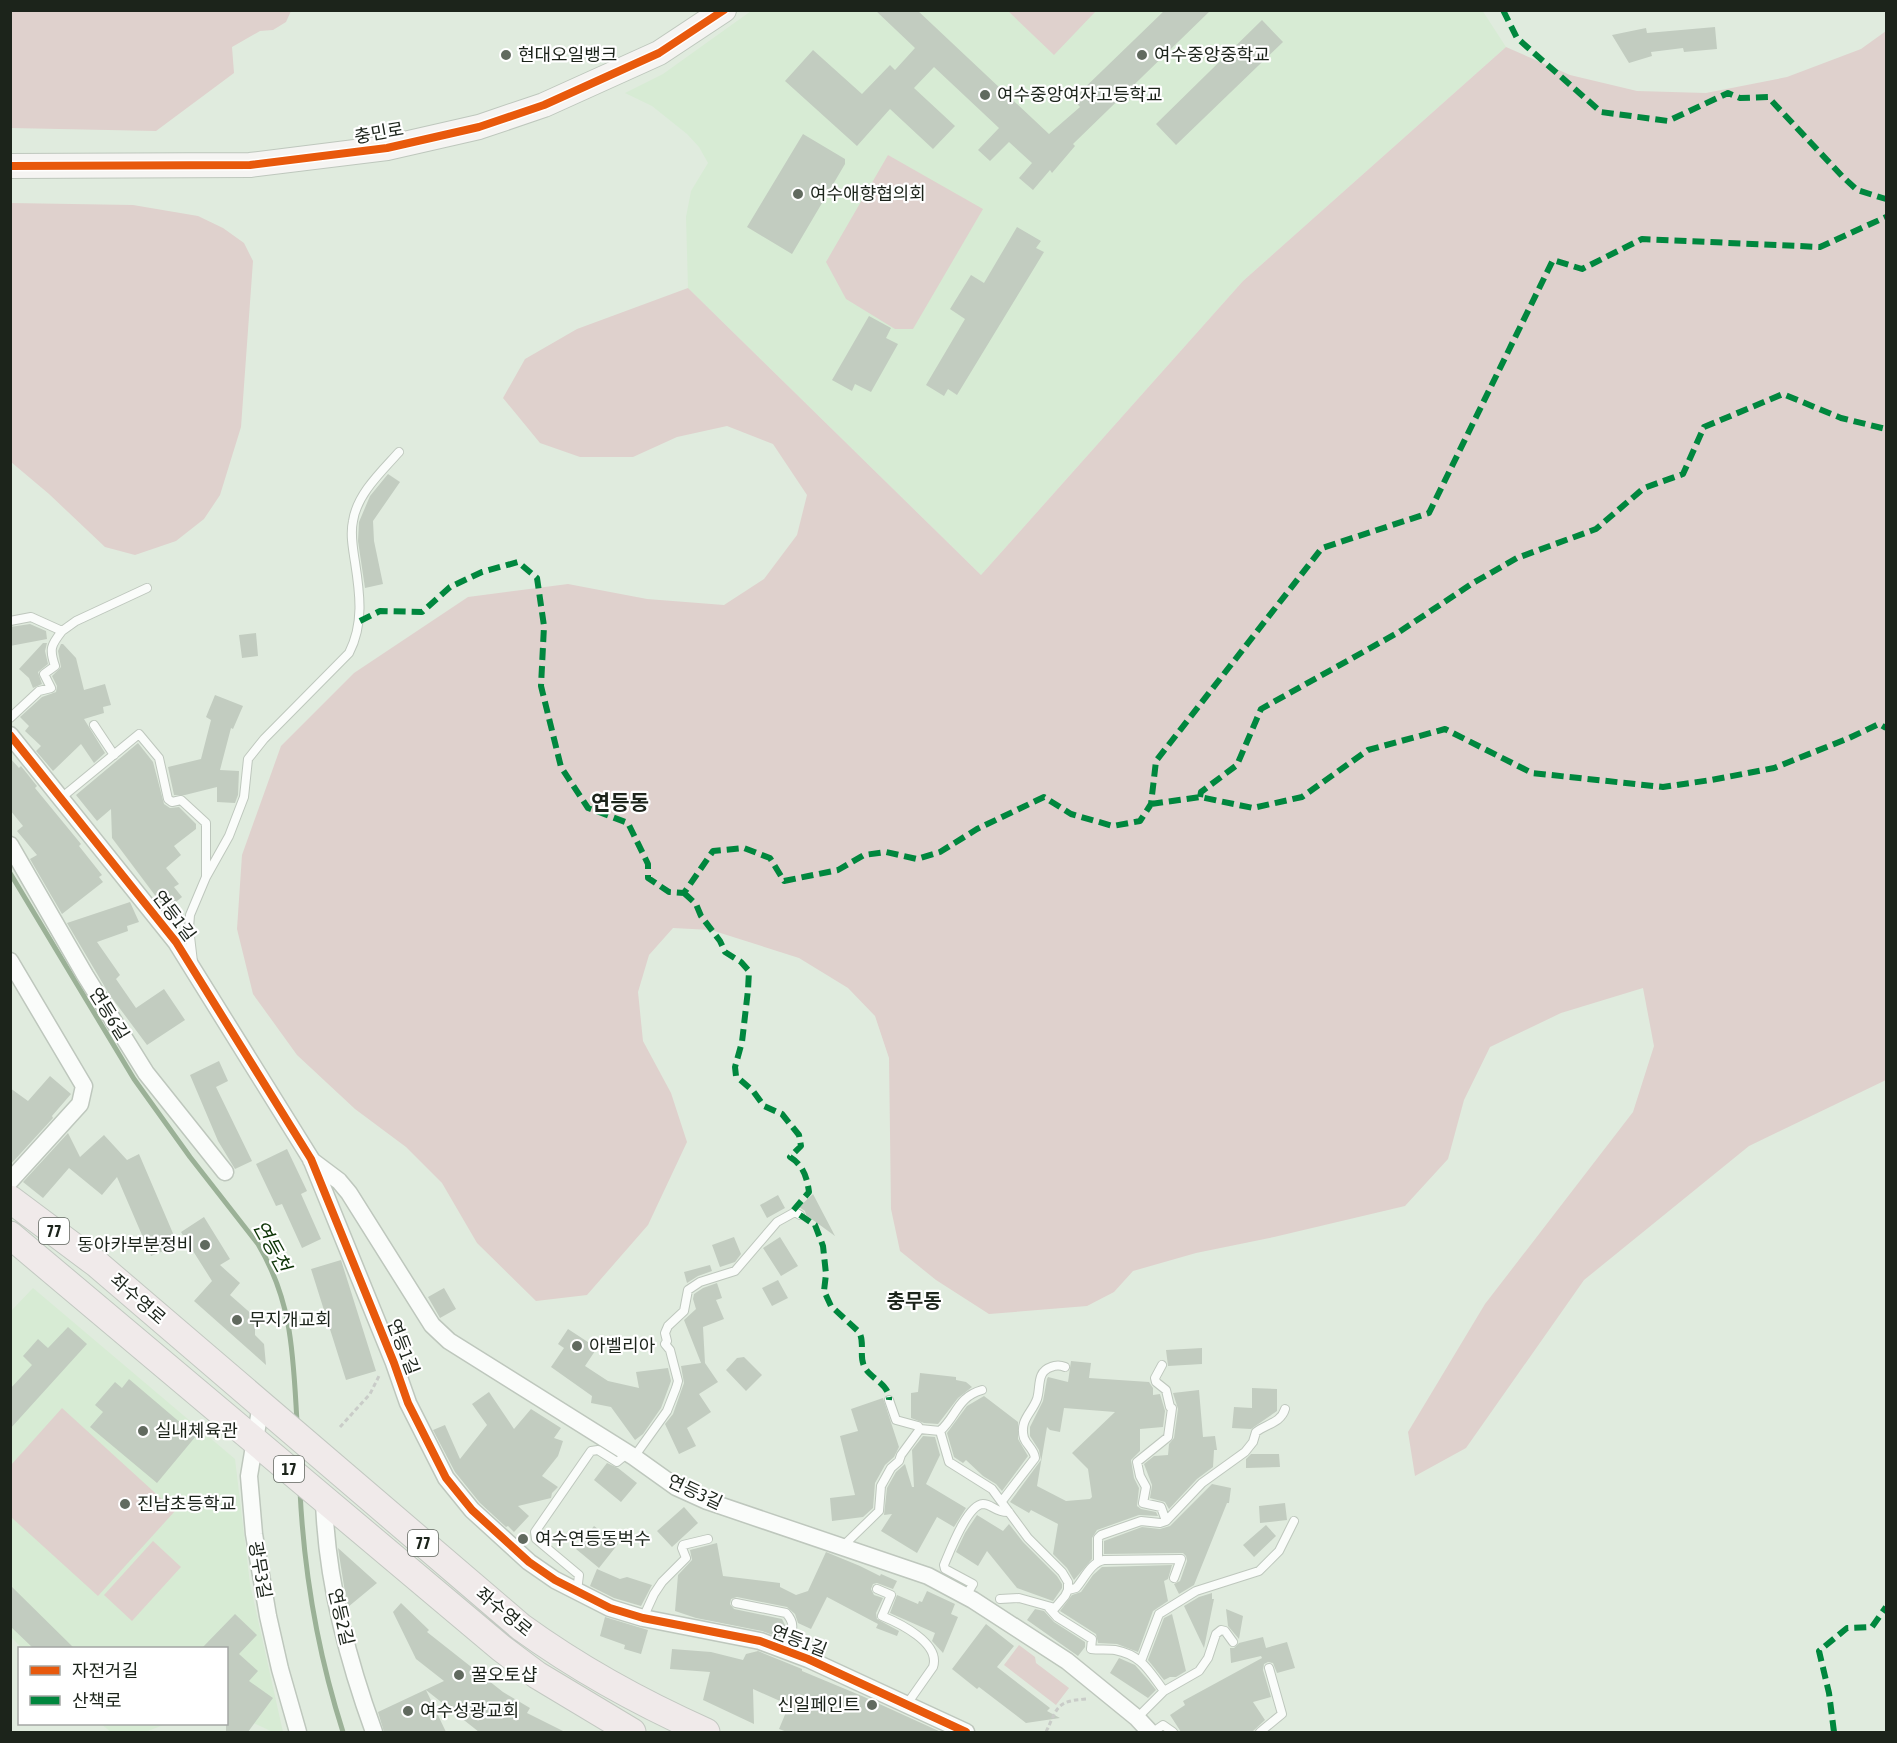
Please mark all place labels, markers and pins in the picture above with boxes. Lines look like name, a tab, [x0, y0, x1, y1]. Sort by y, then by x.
place label: 현대오일뱅크	[518, 44, 617, 65]
place label: 여수중앙중학교	[1154, 44, 1270, 65]
marker: 현대오일뱅크	[499, 48, 513, 62]
marker: 여수중앙중학교	[1135, 48, 1149, 62]
place label: 여수중앙여자고등학교	[997, 84, 1163, 105]
marker: 여수중앙여자고등학교	[978, 88, 992, 102]
place label: 여수애향협의회	[810, 183, 926, 204]
marker: 여수애향협의회	[791, 187, 805, 201]
place label: 동아카부분정비	[77, 1234, 193, 1255]
marker: 동아카부분정비	[198, 1238, 212, 1252]
place label: 무지개교회	[249, 1309, 332, 1330]
marker: 무지개교회	[230, 1313, 244, 1327]
place label: 아벨리아	[589, 1335, 656, 1356]
marker: 아벨리아	[570, 1339, 584, 1353]
place label: 실내체육관	[155, 1420, 238, 1441]
marker: 실내체육관	[136, 1424, 150, 1438]
place label: 진남초등학교	[137, 1493, 236, 1514]
marker: 진남초등학교	[118, 1497, 132, 1511]
place label: 여수연등동벅수	[535, 1528, 651, 1549]
marker: 여수연등동벅수	[516, 1532, 530, 1546]
place label: 꿀오토샵	[471, 1664, 537, 1685]
marker: 꿀오토샵	[452, 1668, 466, 1682]
place label: 신일페인트	[777, 1694, 860, 1715]
marker: 신일페인트	[865, 1698, 879, 1712]
place label: 여수성광교회	[420, 1700, 519, 1721]
marker: 여수성광교회	[401, 1704, 415, 1718]

